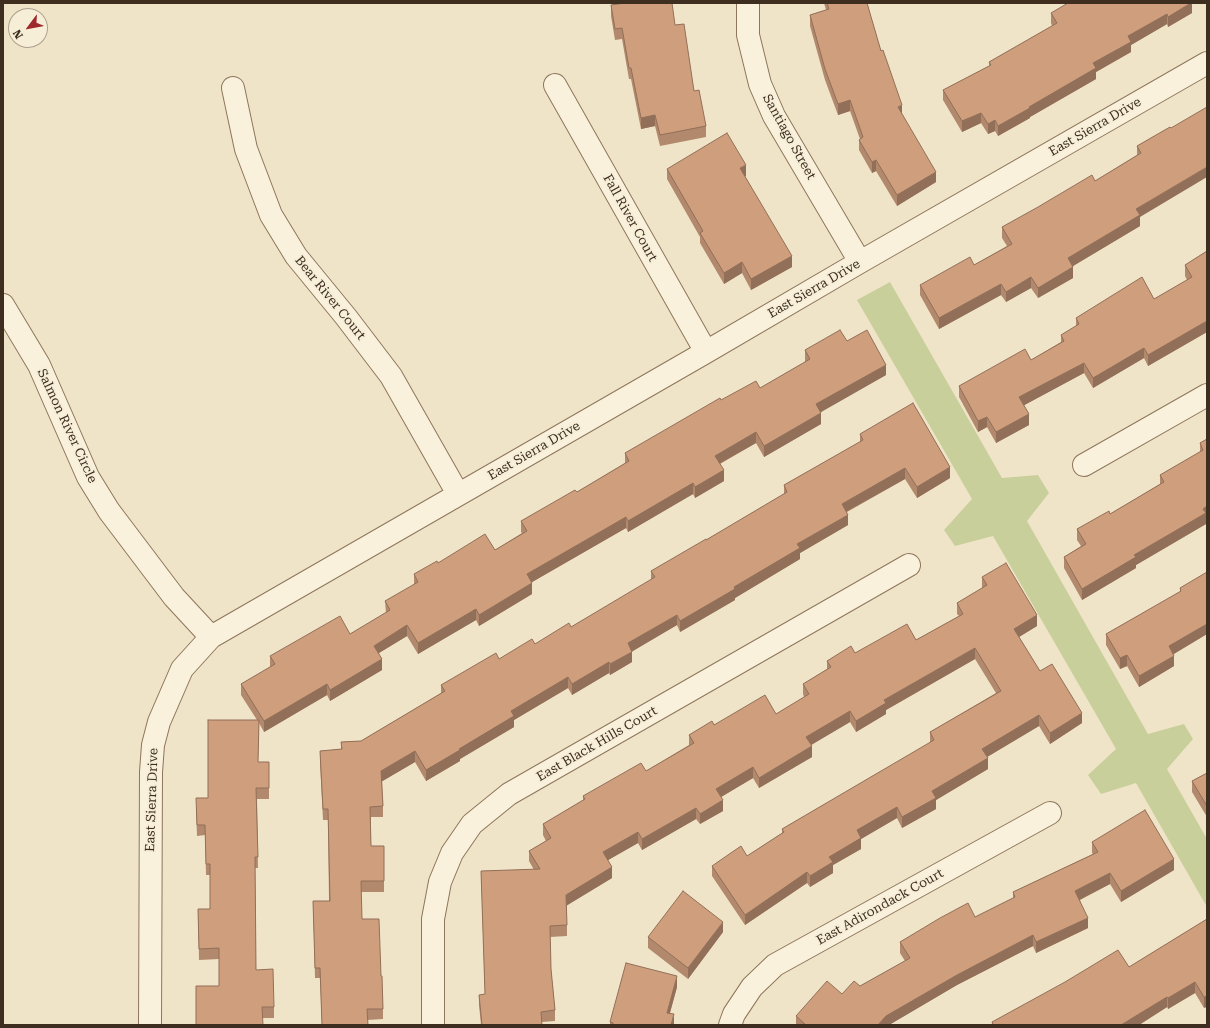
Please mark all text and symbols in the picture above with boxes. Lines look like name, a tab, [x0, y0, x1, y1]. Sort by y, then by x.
north arrow	[8, 8, 48, 48]
text: N	[10, 27, 26, 41]
street label: Santiago Street	[759, 92, 819, 182]
street label: East Sierra Drive	[1046, 94, 1144, 160]
street label: Fall River Court	[600, 172, 660, 264]
street label: Bear River Court	[291, 253, 369, 343]
street label: East Sierra Drive	[765, 256, 863, 322]
street label: Salmon River Circle	[34, 366, 100, 486]
street label: East Sierra Drive	[485, 418, 583, 484]
street label: East Black Hills Court	[534, 703, 660, 785]
street label: East Sierra Drive	[142, 748, 162, 852]
street label: East Adirondack Court	[814, 866, 946, 948]

